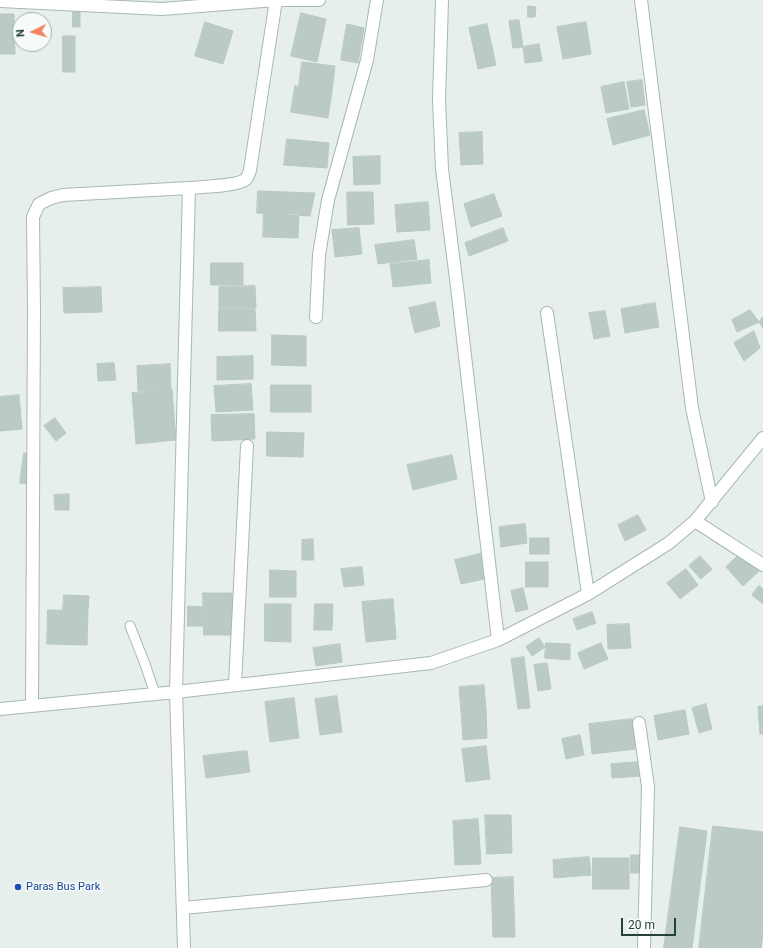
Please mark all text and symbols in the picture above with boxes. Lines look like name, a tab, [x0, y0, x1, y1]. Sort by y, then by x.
north arrow	[12, 12, 52, 52]
text: N	[14, 29, 27, 37]
place label: Paras Bus Park	[26, 880, 100, 894]
marker: Paras Bus Park	[13, 882, 23, 892]
scale bar	[623, 910, 678, 936]
text: 20 m	[628, 918, 655, 932]

